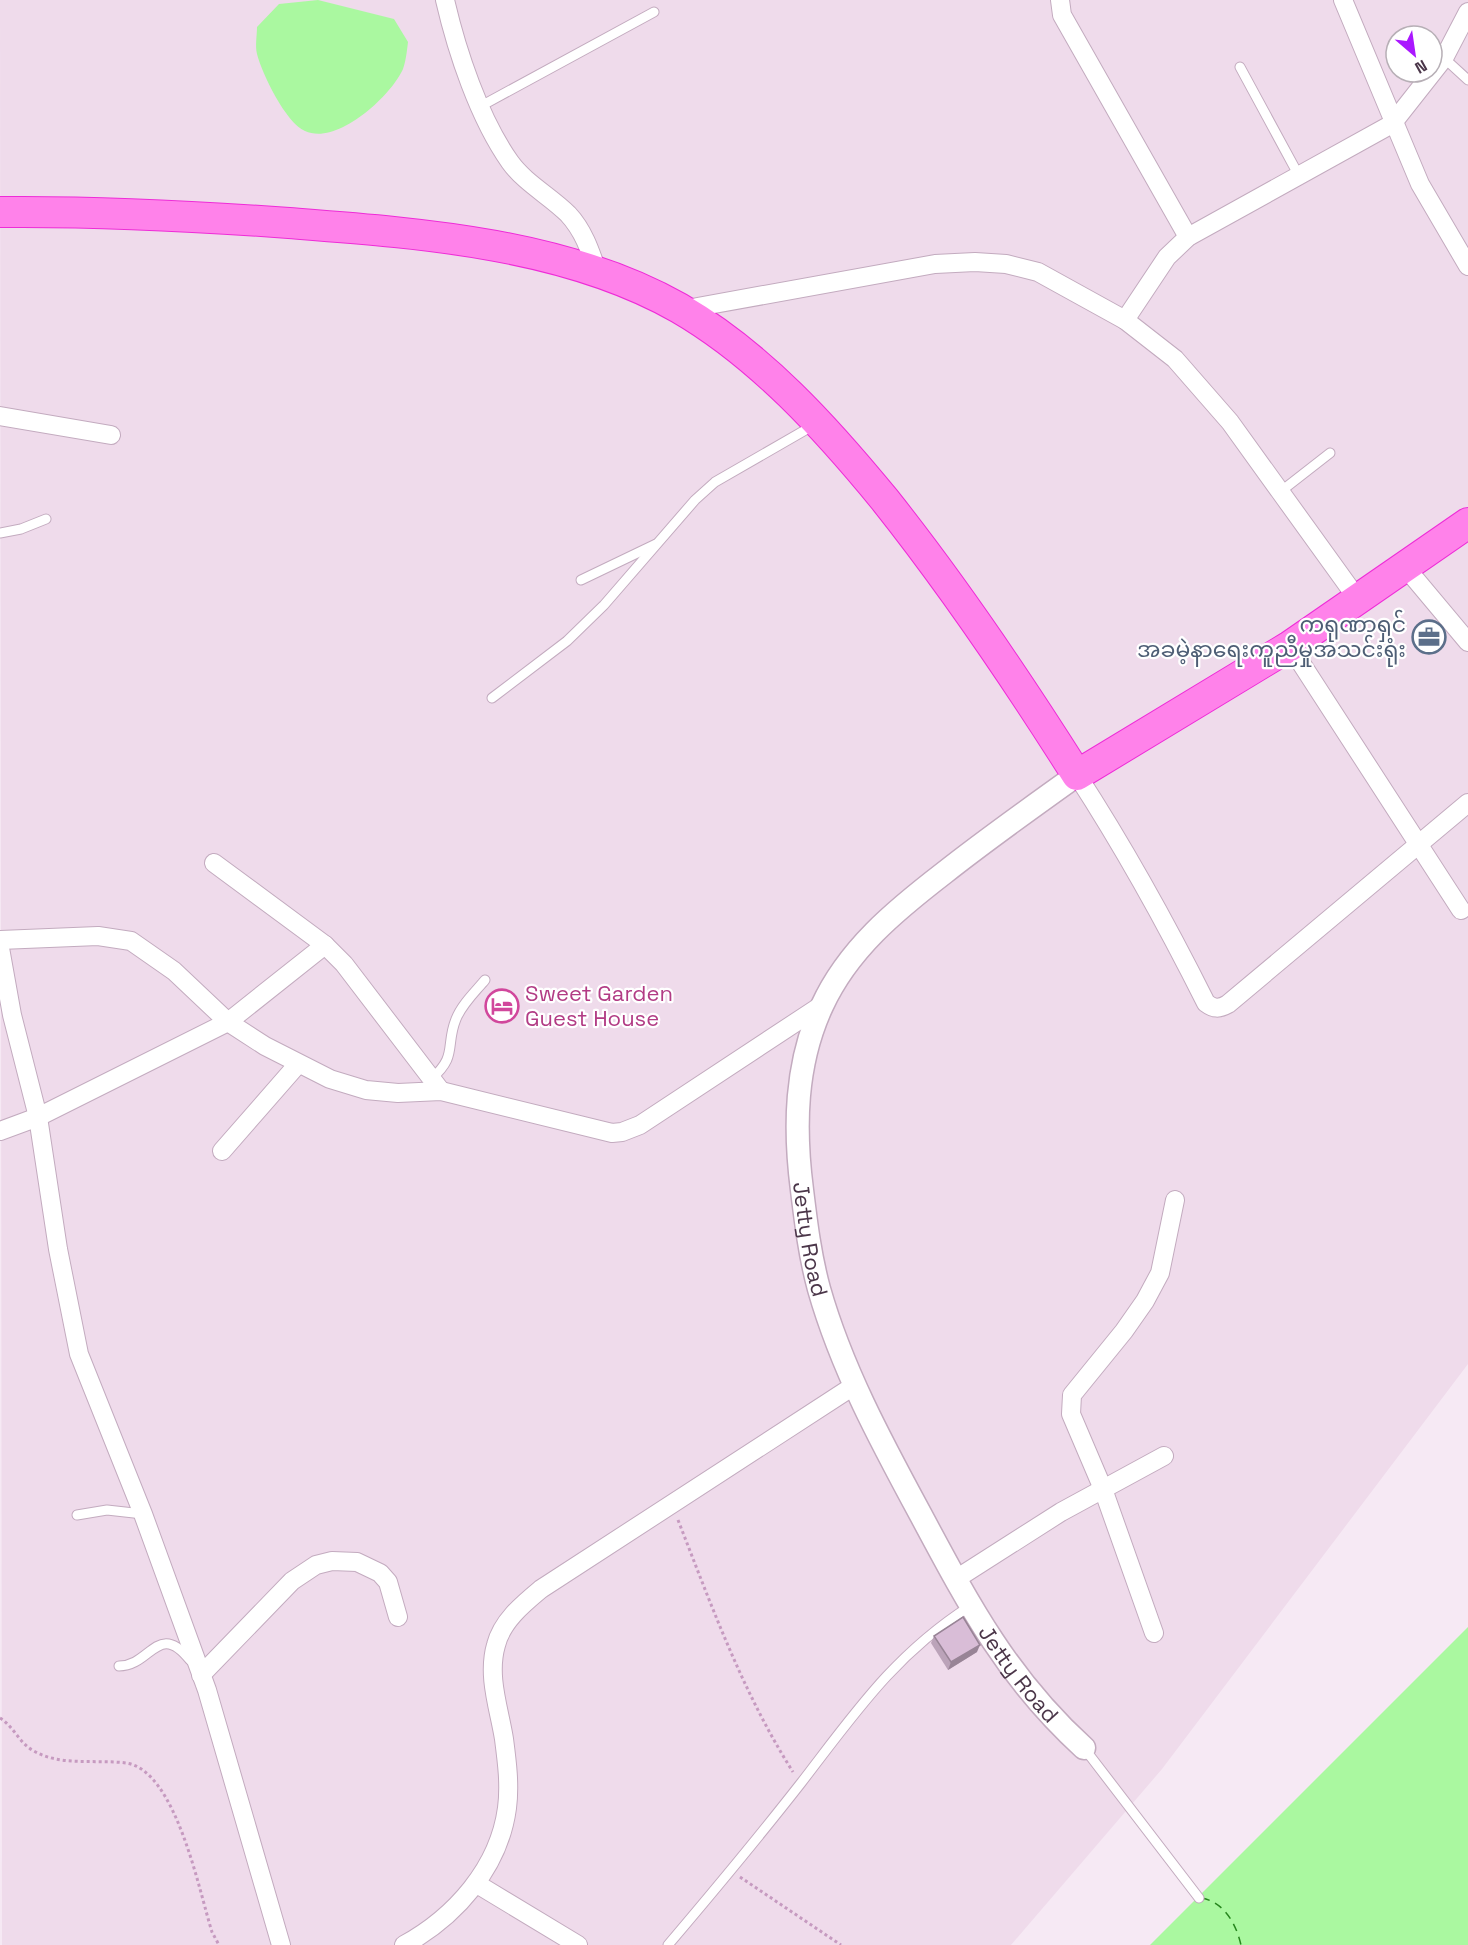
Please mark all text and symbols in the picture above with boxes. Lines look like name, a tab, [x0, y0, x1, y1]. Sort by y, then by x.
north arrow	[1384, 24, 1444, 84]
text: N	[1411, 55, 1431, 78]
place label: ကရုဏာရှင် အခမဲ့နာရေးကူညီမှုအသင်းရုံး	[1137, 609, 1406, 667]
office icon: ကရုဏာရှင် အခမဲ့နာရေးကူညီမှုအသင်းရုံး	[1411, 619, 1447, 655]
place label: Sweet Garden Guest House	[525, 979, 673, 1032]
hotel icon: Sweet Garden Guest House	[484, 988, 520, 1024]
street label: Jetty Road	[787, 1180, 834, 1300]
street label: Jetty Road	[972, 1620, 1065, 1729]

